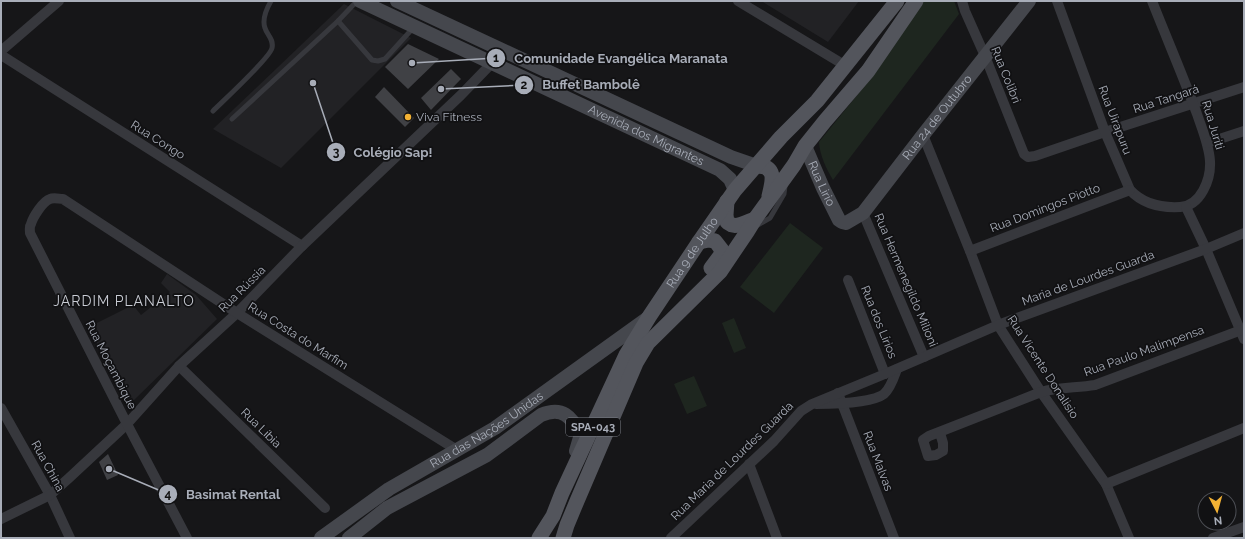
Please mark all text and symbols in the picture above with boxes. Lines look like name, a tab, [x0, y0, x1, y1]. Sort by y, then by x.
street label: Rua Colibri	[988, 45, 1024, 105]
callout: Comunidade Evangélica Maranata	[486, 46, 735, 71]
text: 1	[493, 51, 499, 65]
text: Comunidade Evangélica Maranata	[514, 51, 728, 66]
callout: Buffet Bambolê	[514, 72, 648, 97]
street label: Rua 24 de Outubro	[900, 72, 975, 162]
text: Buffet Bambolê	[542, 77, 640, 92]
text: 2	[521, 78, 528, 92]
street label: Rua Tangará	[1131, 82, 1201, 116]
street label: Rua Uirapuru	[1095, 84, 1135, 156]
street label: Rua Juriti	[1199, 99, 1227, 151]
street label: Avenida dos Migrantes	[586, 102, 706, 169]
place label: Viva Fitness	[416, 110, 482, 124]
marker: Viva Fitness	[403, 112, 413, 122]
street label: Rua Congo	[128, 118, 188, 162]
callout: Colégio Sap!	[326, 140, 441, 165]
text: 3	[333, 145, 340, 159]
text: Colégio Sap!	[354, 145, 432, 160]
street label: Rua Lirio	[805, 159, 838, 208]
street label: Rua Domingos Piotto	[988, 181, 1102, 235]
street label: Rua Hermenegildo Milioni	[872, 211, 940, 349]
street label: Rua 9 de Julho	[663, 214, 721, 290]
street label: Maria de Lourdes Guarda	[1020, 248, 1156, 308]
street label: Rua Rússia	[216, 263, 268, 315]
street label: Rua dos Lírios	[858, 284, 900, 361]
district label: JARDIM PLANALTO	[53, 293, 195, 309]
street label: Rua Costa do Marfim	[245, 300, 351, 372]
street label: Rua Vicente Donalisio	[1004, 313, 1082, 421]
street label: Rua Moçambique	[83, 318, 139, 412]
street label: Rua Paulo Malimpensa	[1082, 323, 1206, 379]
street label: Rua das Nações Unidas	[428, 389, 546, 471]
street label: Rua Maria de Lourdes Guarda	[668, 399, 796, 523]
street label: Rua Líbia	[238, 405, 284, 451]
road number: SPA-043	[566, 418, 620, 436]
street label: Rua Malvas	[860, 429, 896, 493]
street label: Rua China	[28, 438, 68, 494]
callout: Basimat Rental	[158, 481, 288, 506]
text: 4	[165, 487, 172, 501]
text: Basimat Rental	[186, 487, 281, 502]
north arrow	[1197, 491, 1237, 531]
text: N	[1213, 514, 1223, 527]

